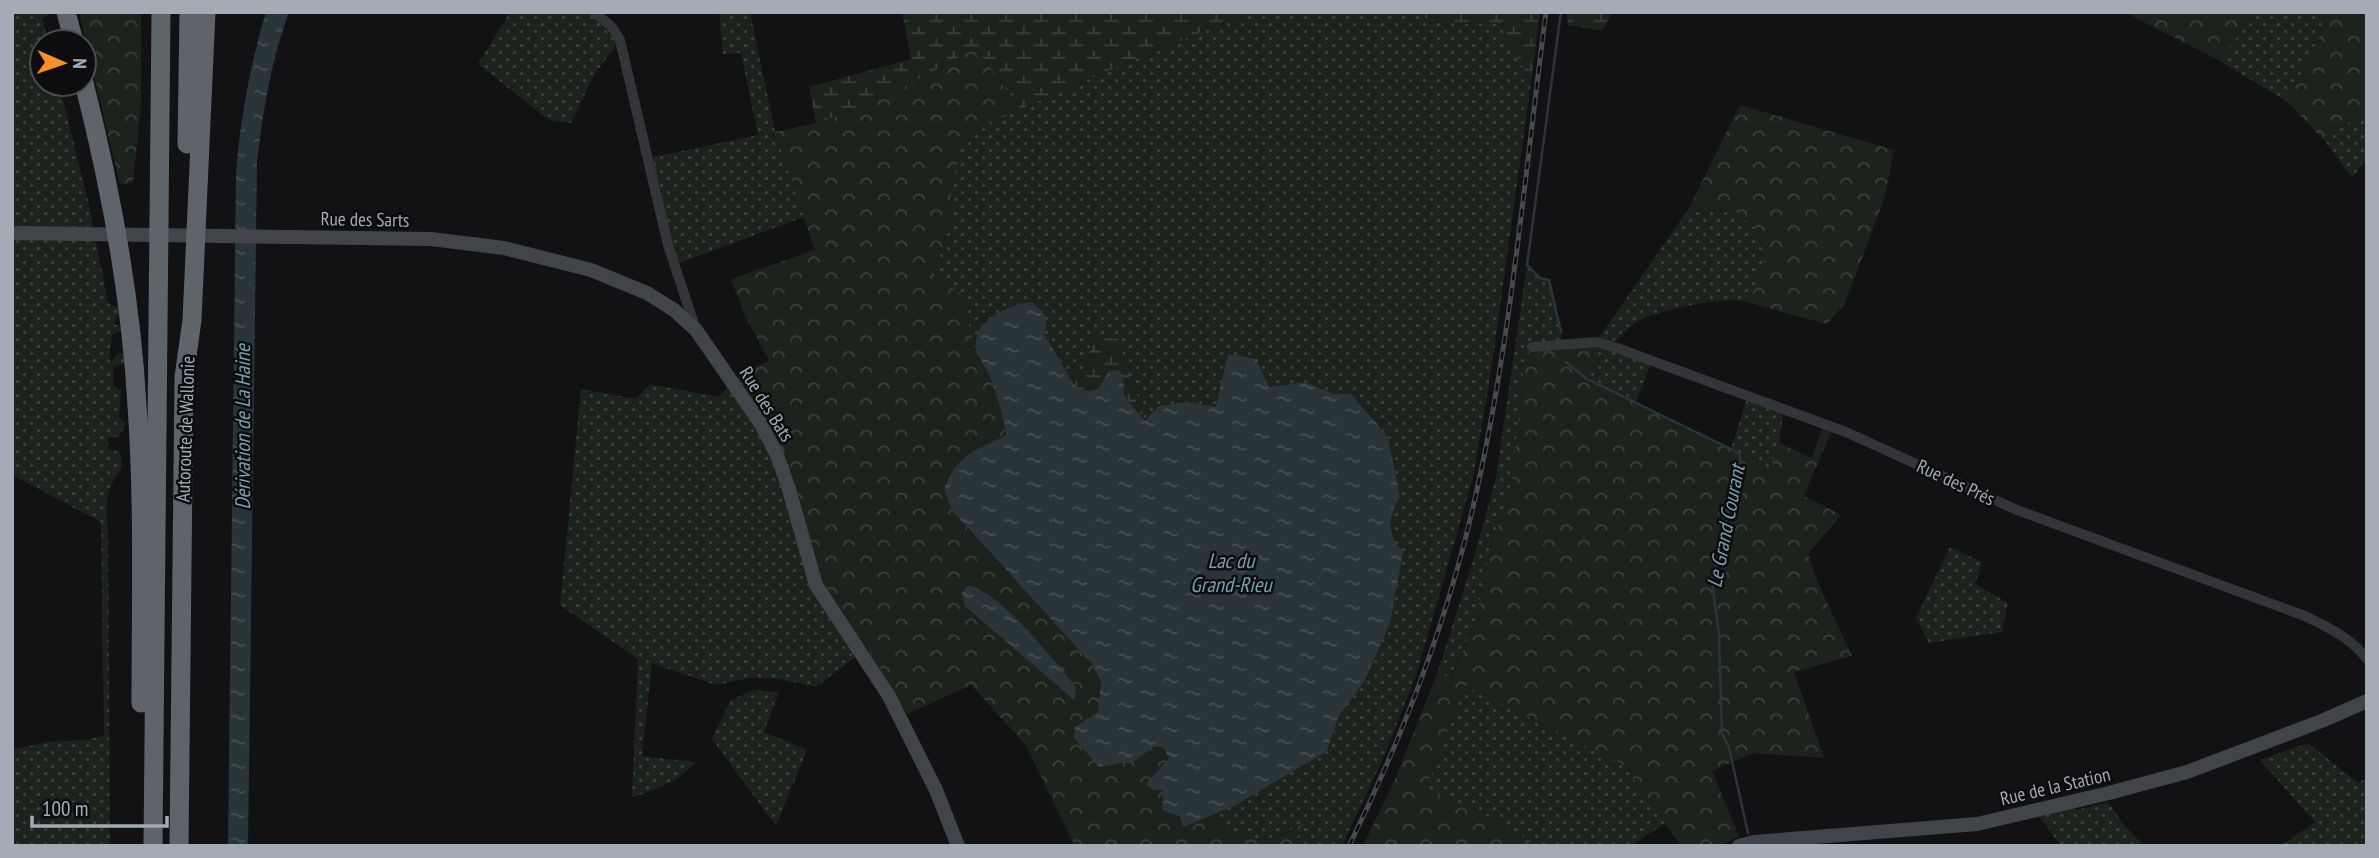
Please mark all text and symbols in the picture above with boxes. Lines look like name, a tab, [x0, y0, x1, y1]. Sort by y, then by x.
north arrow	[28, 28, 98, 98]
text: N	[68, 58, 92, 69]
street label: Rue des Sarts	[320, 206, 410, 232]
water label: Dérivation de La Haine	[229, 343, 256, 510]
street label: Autoroute de Wallonie	[170, 355, 200, 502]
street label: Rue des Bats	[735, 362, 799, 446]
street label: Rue des Prés	[1913, 454, 1999, 510]
water label: Le Grand Courant	[1700, 460, 1751, 590]
water label: Lac du Grand-Rieu	[1190, 547, 1274, 598]
street label: Rue de la Station	[1998, 762, 2112, 810]
scale bar	[32, 784, 166, 828]
text: 100 m	[42, 795, 88, 822]

